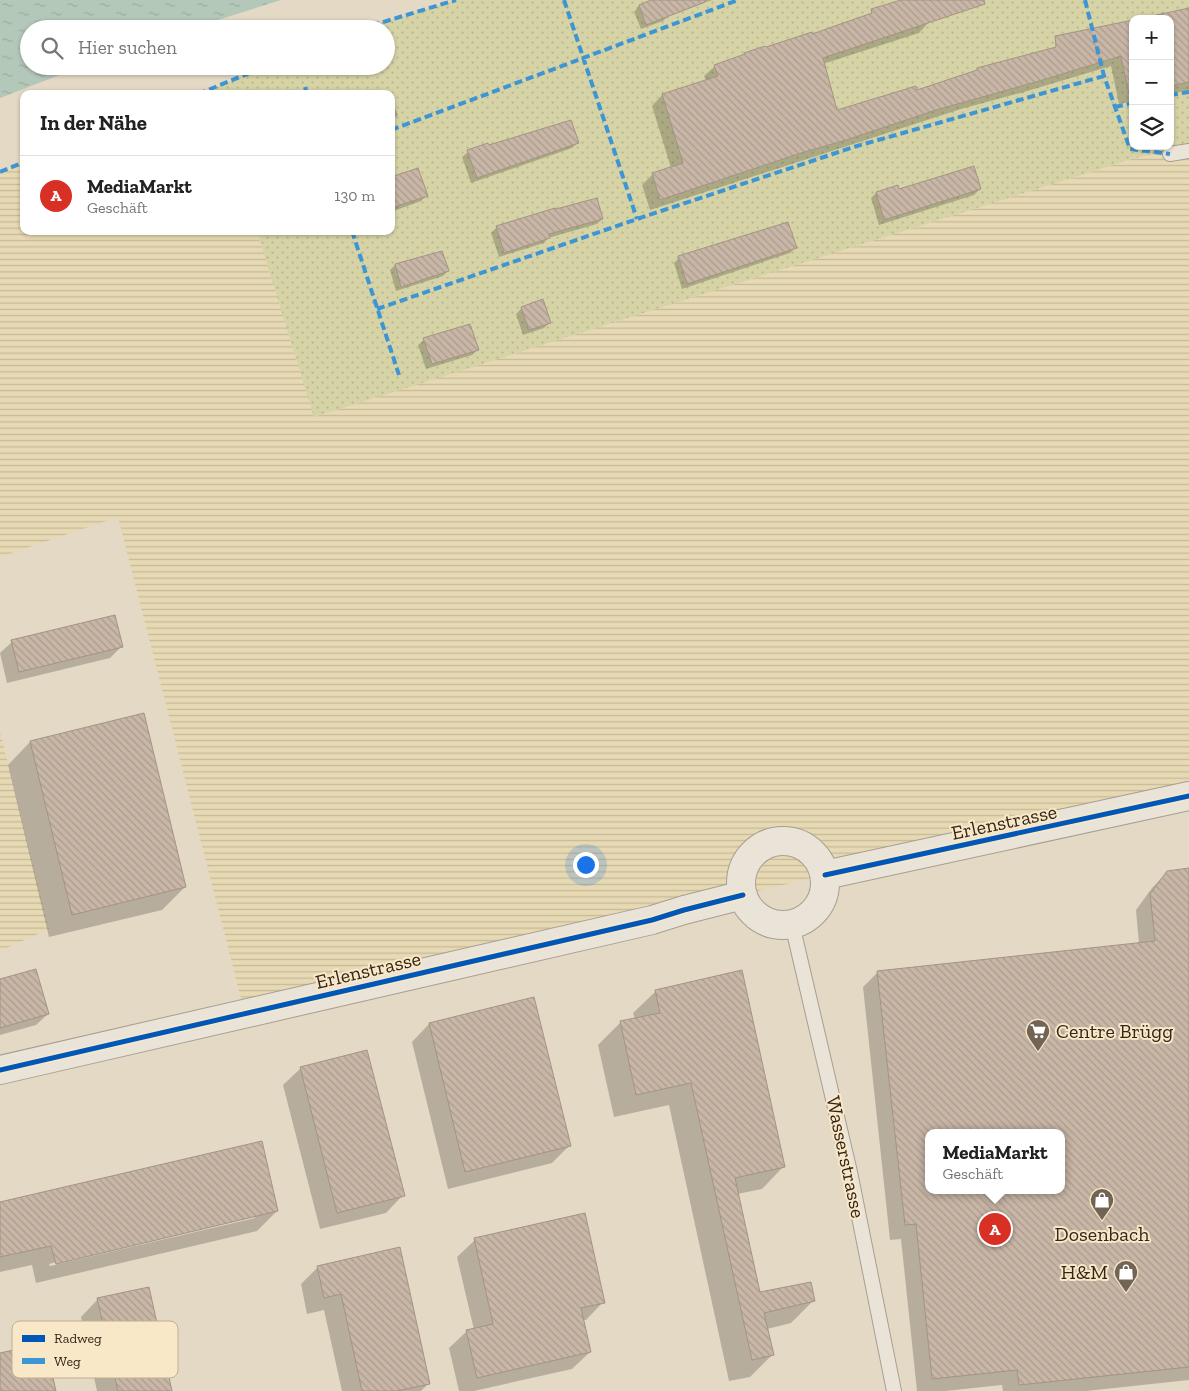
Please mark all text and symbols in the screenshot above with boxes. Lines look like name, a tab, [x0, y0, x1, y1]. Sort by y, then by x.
map controls	[1129, 15, 1174, 150]
button: +	[1129, 15, 1174, 60]
search box	[20, 20, 395, 75]
icon: search	[38, 34, 66, 62]
text: Hier suchen	[78, 36, 177, 59]
button: −	[1129, 60, 1174, 105]
button: layers	[1129, 105, 1174, 150]
text: In der Nähe	[40, 110, 147, 135]
text: MediaMarkt	[87, 175, 192, 198]
text: A	[51, 186, 62, 205]
text: 130 m	[334, 186, 375, 205]
text: Geschäft	[87, 198, 148, 217]
street label: Erlenstrasse	[949, 799, 1059, 845]
your location	[573, 852, 599, 878]
street label: Erlenstrasse	[313, 946, 423, 994]
supermarket icon: Centre Brügg	[1025, 1018, 1051, 1052]
place label: Centre Brügg	[1056, 1019, 1173, 1043]
street label: Wasserstrasse	[821, 1094, 871, 1220]
popup	[925, 1129, 1065, 1194]
text: MediaMarkt	[943, 1141, 1047, 1164]
text: Geschäft	[943, 1164, 1003, 1183]
shop icon: Dosenbach	[1089, 1187, 1115, 1221]
pin: A	[979, 1210, 1011, 1248]
place label: Dosenbach	[1055, 1222, 1150, 1246]
shop icon: H&M	[1113, 1259, 1139, 1293]
place label: H&M	[1061, 1260, 1108, 1284]
legend	[12, 1321, 178, 1378]
text: Radweg	[54, 1330, 102, 1347]
text: Weg	[54, 1353, 81, 1370]

